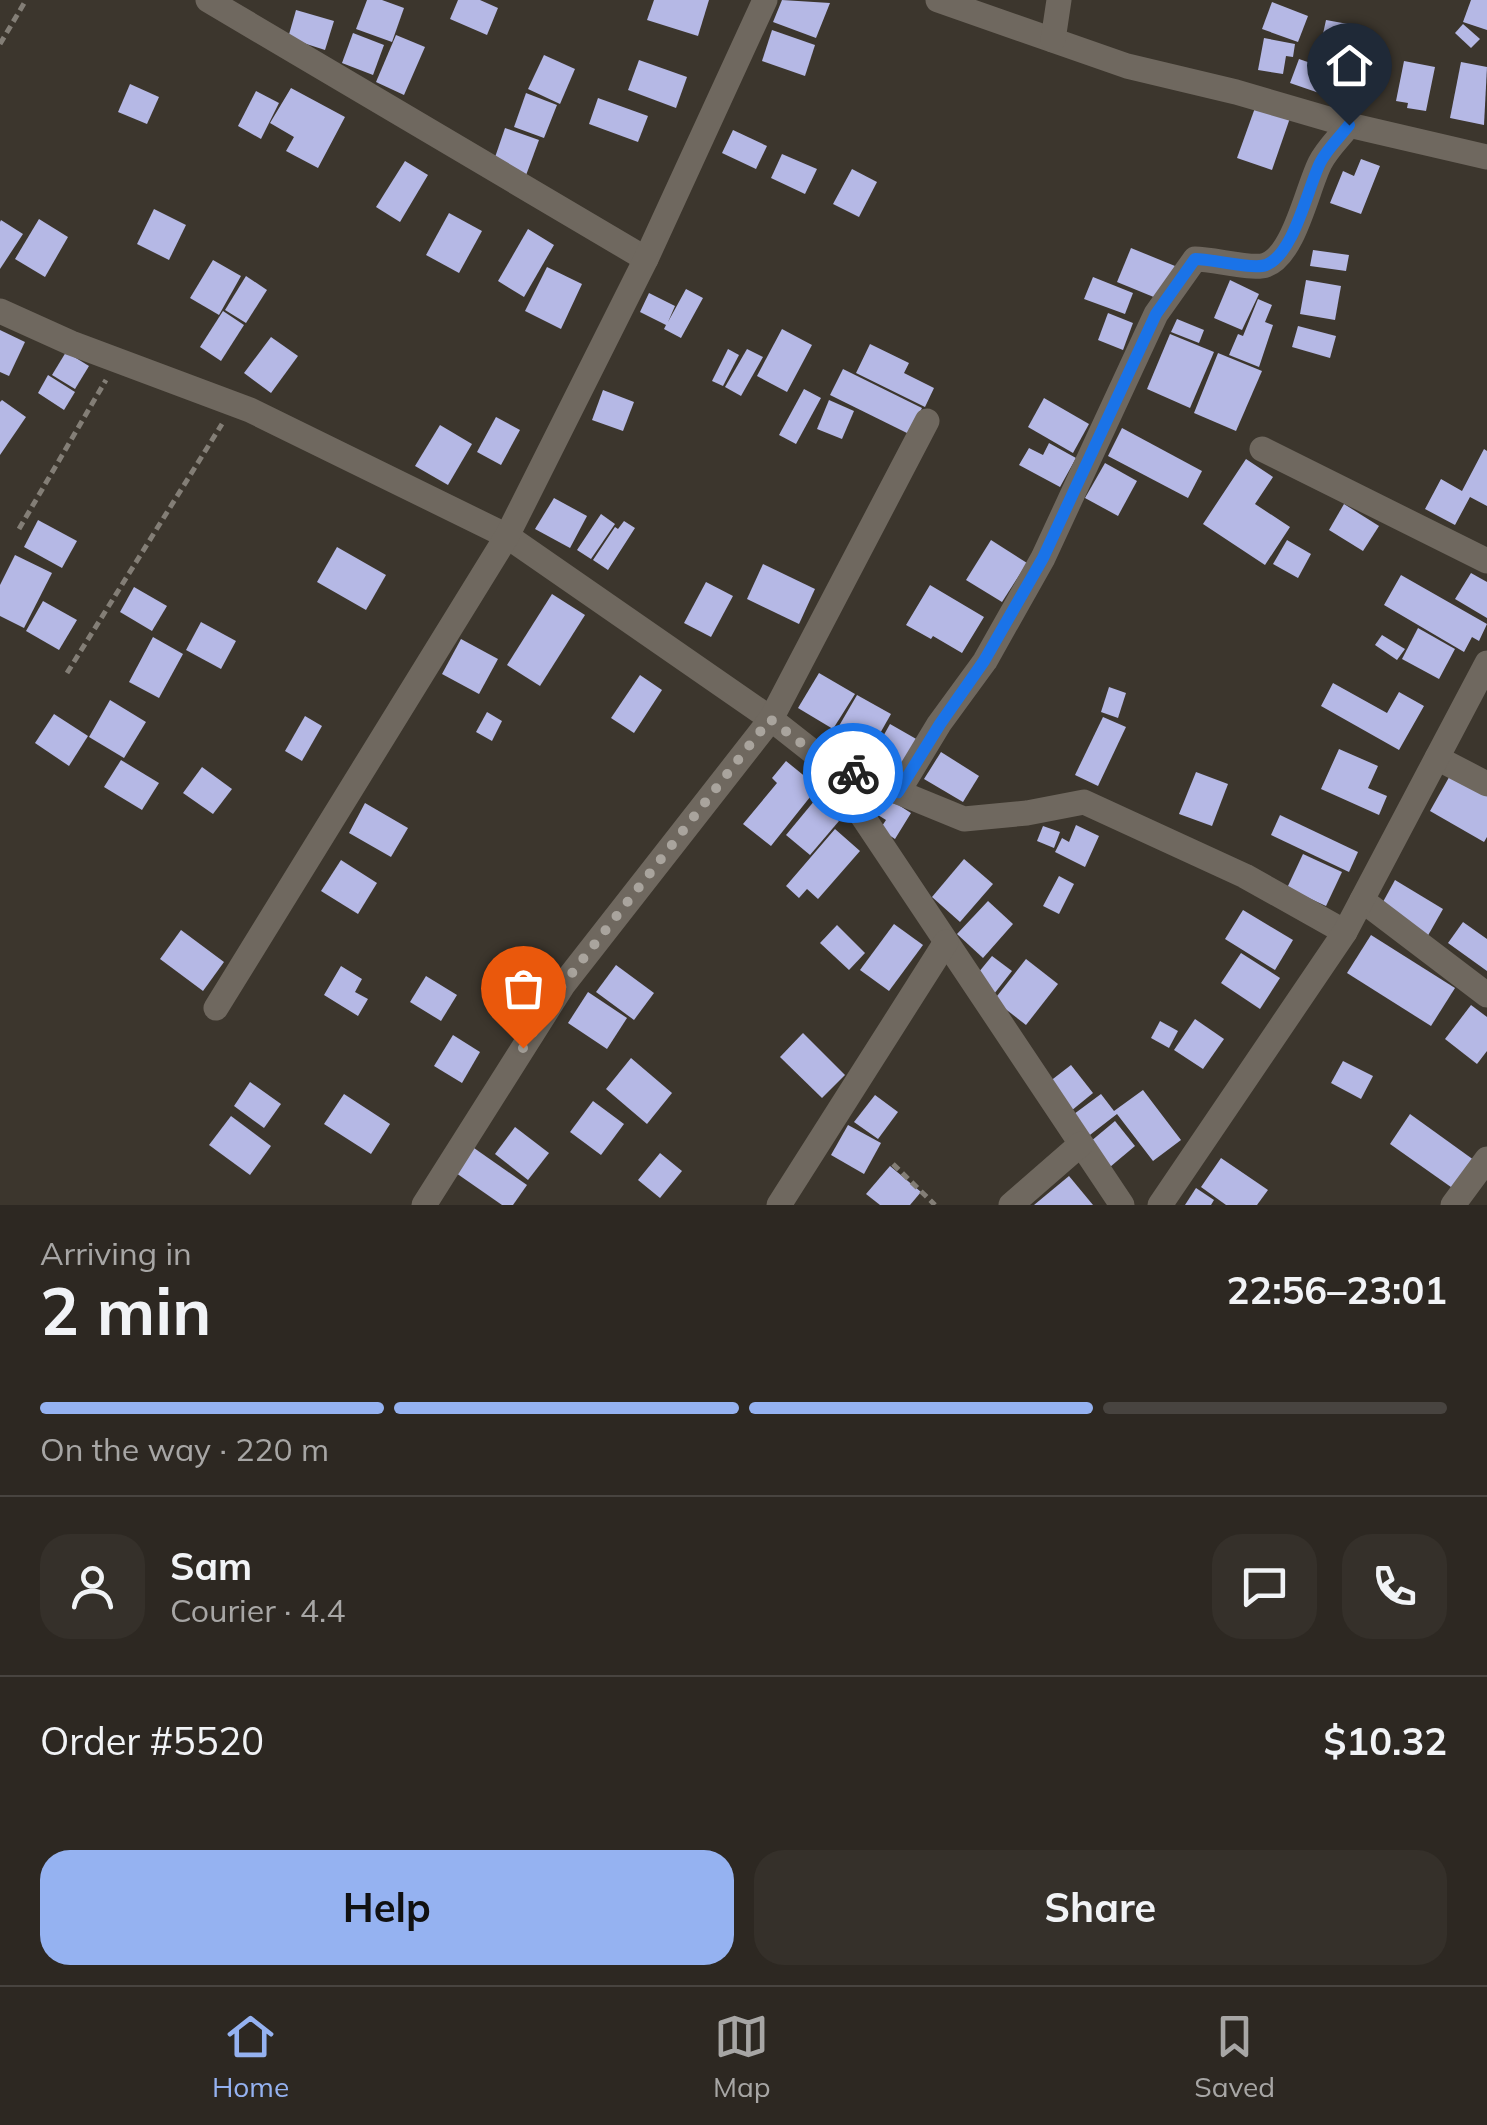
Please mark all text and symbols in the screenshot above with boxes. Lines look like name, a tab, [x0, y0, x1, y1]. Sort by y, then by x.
pin	[1307, 23, 1392, 126]
icon: home	[1322, 38, 1377, 93]
courier	[803, 723, 903, 823]
icon: bike	[826, 746, 881, 801]
pin	[481, 946, 566, 1049]
icon: bag	[496, 961, 551, 1016]
text: Arriving in	[40, 1233, 192, 1273]
text: 22:56–23:01	[1227, 1266, 1447, 1314]
text: 2 min	[40, 1270, 211, 1351]
text: On the way · 220 m	[40, 1429, 329, 1469]
button: person	[40, 1534, 145, 1639]
button: chat	[1212, 1534, 1317, 1639]
button: phone	[1342, 1534, 1447, 1639]
text: Sam	[170, 1542, 252, 1590]
text: Courier · 4.4	[170, 1590, 346, 1630]
text: Order #5520	[40, 1717, 264, 1765]
text: $10.32	[1324, 1717, 1447, 1765]
button: Help	[40, 1850, 734, 1965]
button: Share	[754, 1850, 1447, 1965]
tab: Home	[212, 2009, 289, 2104]
tab: Map	[713, 2009, 771, 2104]
tab: Saved	[1194, 2009, 1275, 2104]

